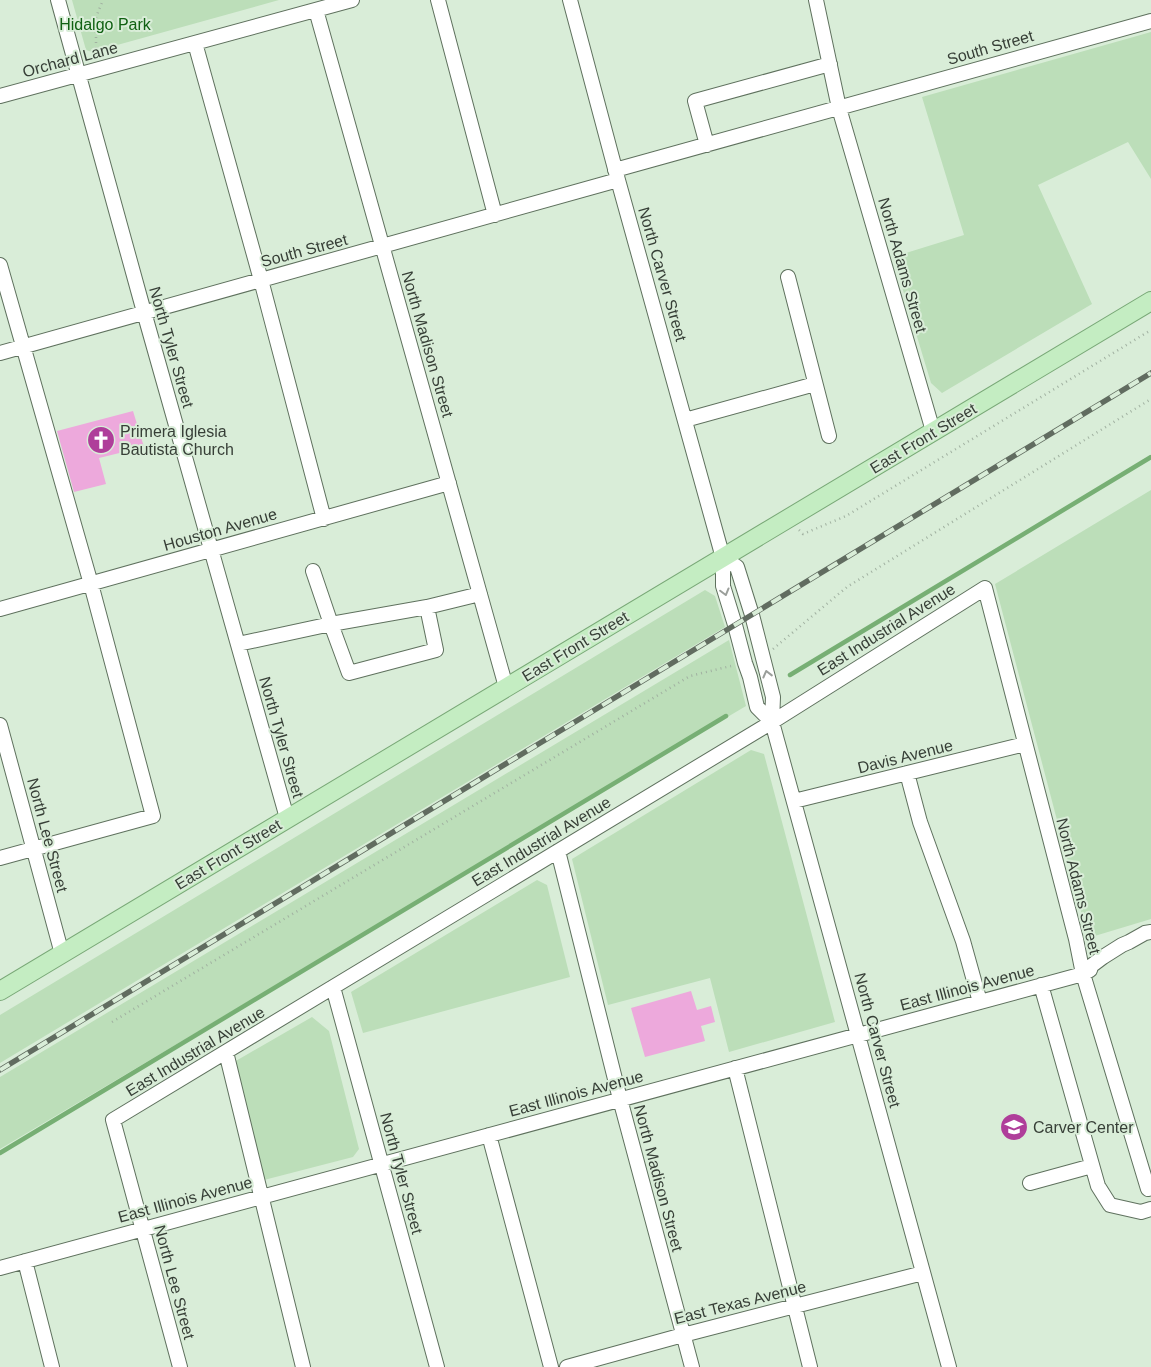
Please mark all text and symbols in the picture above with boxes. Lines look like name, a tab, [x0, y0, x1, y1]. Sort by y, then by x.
park label: Hidalgo Park	[59, 16, 152, 33]
street label: South Street	[945, 27, 1036, 68]
street label: Orchard Lane	[21, 39, 120, 80]
street label: North Adams Street	[875, 196, 930, 335]
street label: North Carver Street	[635, 205, 690, 344]
street label: South Street	[259, 231, 350, 270]
street label: North Madison Street	[399, 269, 457, 420]
street label: North Tyler Street	[146, 285, 197, 410]
street label: East Front Street	[867, 400, 980, 477]
place label: Primera Iglesia Bautista Church	[120, 423, 234, 458]
church icon: Primera Iglesia Bautista Church	[86, 425, 116, 455]
street label: Houston Avenue	[161, 505, 279, 554]
street label: East Industrial Avenue	[814, 580, 958, 679]
one-way arrow	[720, 587, 730, 595]
street label: East Front Street	[519, 608, 632, 685]
one-way arrow	[762, 669, 773, 678]
street label: North Tyler Street	[256, 675, 307, 800]
street label: Davis Avenue	[856, 736, 955, 777]
street label: North Lee Street	[24, 776, 71, 895]
street label: East Industrial Avenue	[469, 793, 614, 890]
street label: East Front Street	[172, 816, 285, 893]
street label: North Adams Street	[1053, 816, 1104, 956]
street label: East Illinois Avenue	[898, 961, 1036, 1014]
street label: North Carver Street	[851, 971, 904, 1110]
street label: East Industrial Avenue	[123, 1003, 268, 1100]
street label: East Illinois Avenue	[507, 1067, 645, 1120]
street label: North Madison Street	[631, 1103, 686, 1254]
street label: North Tyler Street	[377, 1111, 426, 1236]
school or university icon: Carver Center	[999, 1112, 1029, 1142]
place label: Carver Center	[1033, 1119, 1134, 1136]
street label: East Illinois Avenue	[116, 1173, 254, 1226]
street label: North Lee Street	[151, 1223, 198, 1342]
street label: East Texas Avenue	[672, 1278, 808, 1327]

